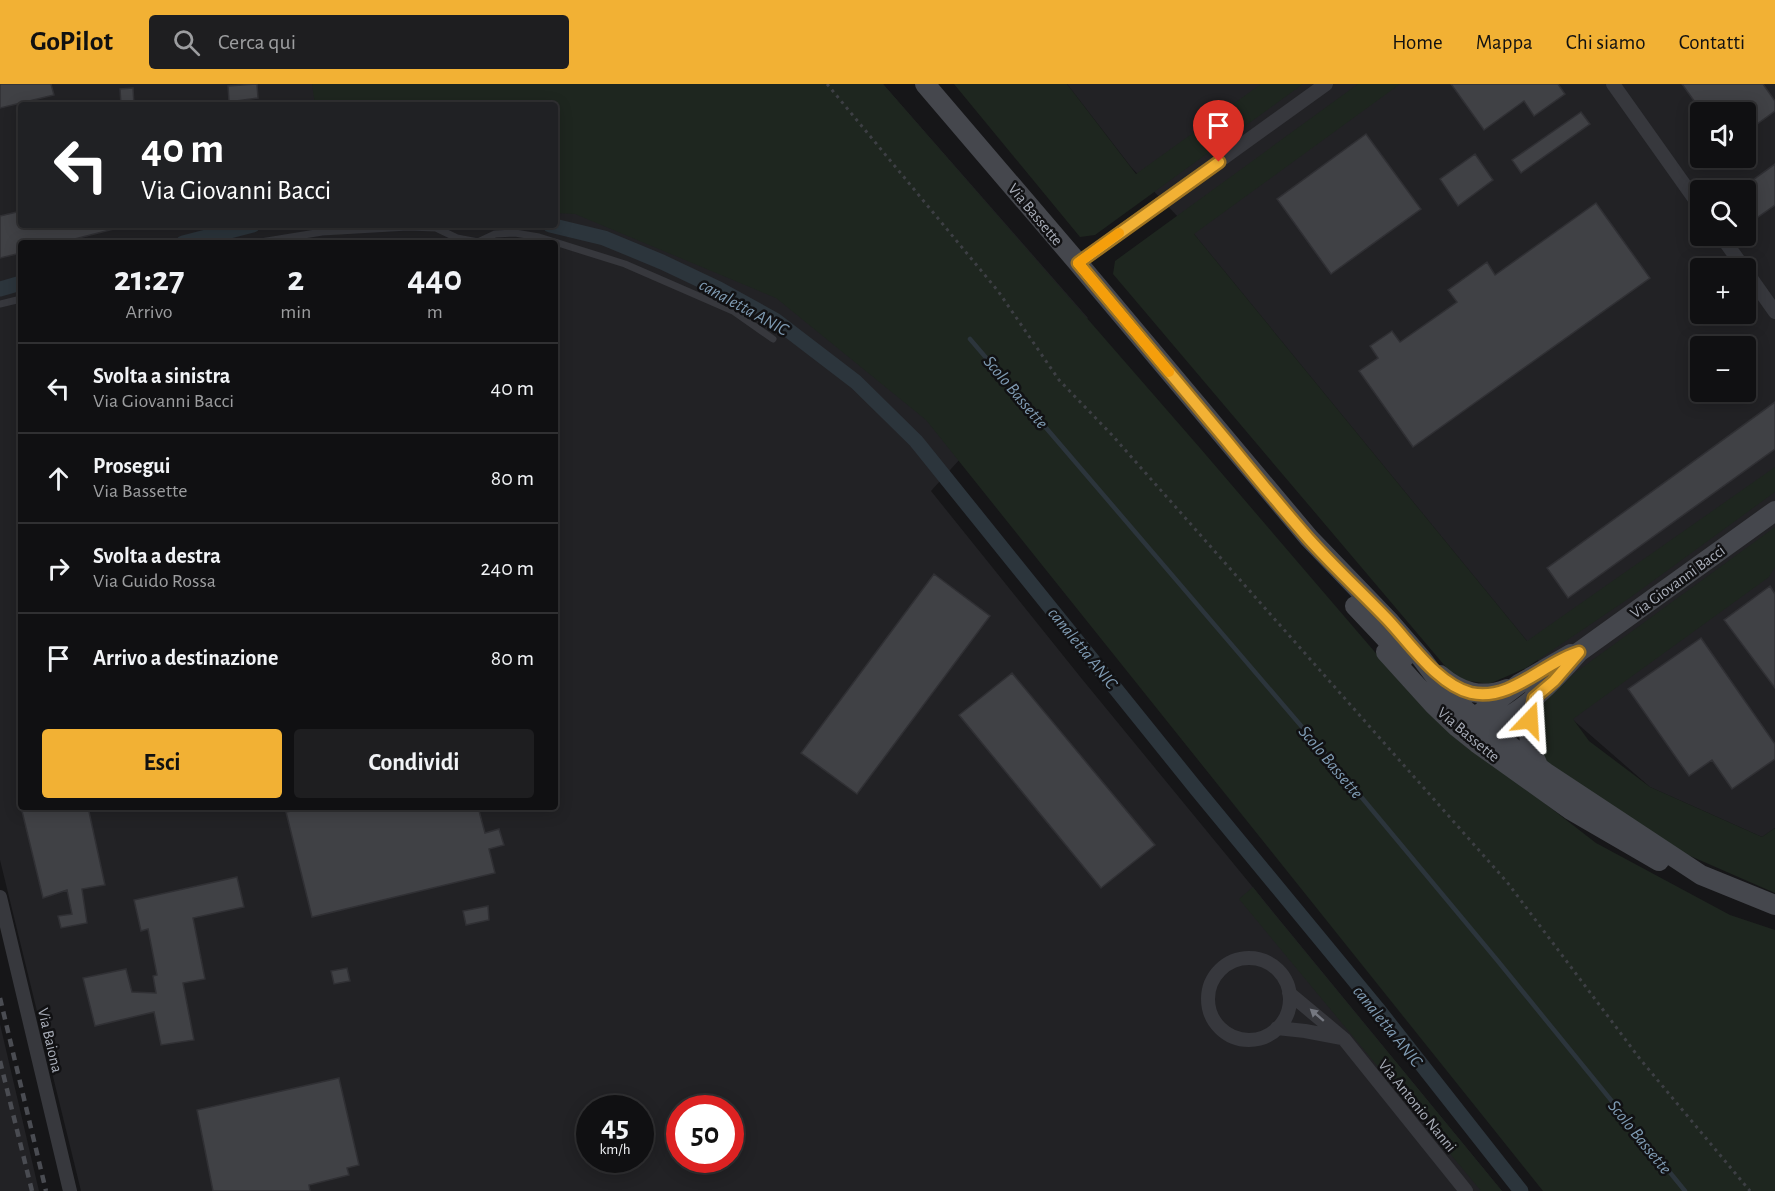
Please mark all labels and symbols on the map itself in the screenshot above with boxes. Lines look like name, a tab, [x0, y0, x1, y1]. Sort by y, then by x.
pin	[1193, 100, 1244, 162]
street label: Via Bassette	[1005, 181, 1066, 249]
water label: canaletta ANIC	[696, 276, 792, 340]
water label: Scolo Bassette	[980, 353, 1051, 433]
street label: Via Giovanni Bacci	[1627, 542, 1728, 621]
water label: canaletta ANIC	[1044, 605, 1121, 693]
position arrow	[1498, 688, 1562, 752]
street label: Via Bassette	[1434, 704, 1502, 765]
water label: Scolo Bassette	[1295, 723, 1366, 803]
water label: canaletta ANIC	[1349, 983, 1426, 1071]
street label: Via Baiona	[35, 1006, 65, 1074]
one-way arrow	[1310, 1009, 1325, 1022]
street label: Via Antonio Nanni	[1375, 1056, 1459, 1155]
speed limit sign: 50	[666, 1095, 744, 1173]
water label: Scolo Bassette	[1604, 1097, 1674, 1178]

